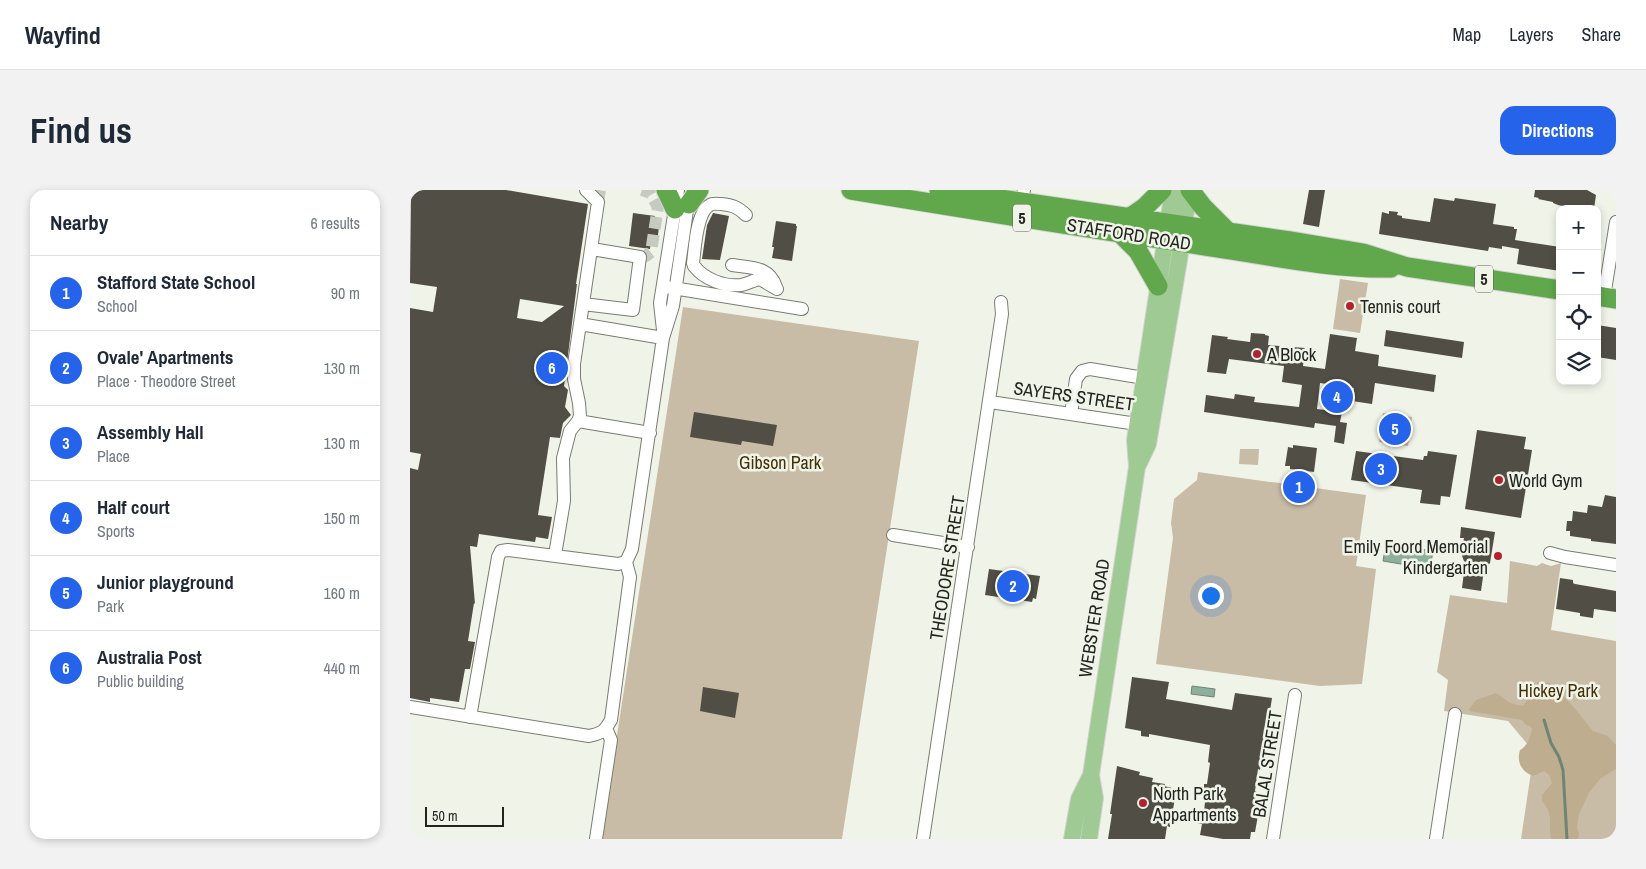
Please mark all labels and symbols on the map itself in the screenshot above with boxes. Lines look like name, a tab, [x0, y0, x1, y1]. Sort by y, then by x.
road number: 5	[1013, 204, 1031, 232]
street label: STAFFORD ROAD	[1065, 212, 1193, 256]
road number: 5	[1475, 266, 1493, 292]
place label: Tennis court	[1360, 294, 1440, 319]
marker: Tennis court	[1344, 300, 1356, 312]
place label: A Block	[1266, 342, 1317, 367]
marker: A Block	[1251, 348, 1263, 360]
pin: 6	[536, 349, 568, 387]
street label: SAYERS STREET	[1012, 375, 1136, 417]
pin: 4	[1321, 378, 1353, 416]
pin: 5	[1379, 410, 1411, 448]
park label: Gibson Park	[739, 450, 822, 475]
pin: 3	[1365, 450, 1397, 488]
pin: 1	[1283, 468, 1315, 506]
place label: World Gym	[1509, 468, 1583, 493]
marker: World Gym	[1493, 474, 1505, 486]
street label: THEODORE STREET	[923, 494, 971, 642]
place label: Emily Foord Memorial Kindergarten	[1344, 534, 1488, 580]
marker: Emily Foord Memorial Kindergarten	[1492, 550, 1504, 562]
street label: WEBSTER ROAD	[1072, 557, 1116, 679]
pin: 2	[997, 567, 1029, 605]
your location	[1198, 583, 1224, 609]
park label: Hickey Park	[1518, 678, 1598, 703]
street label: BALAL STREET	[1246, 709, 1288, 819]
place label: North Park Appartments	[1152, 781, 1237, 827]
marker: North Park Appartments	[1137, 797, 1149, 809]
scale bar	[425, 804, 504, 827]

